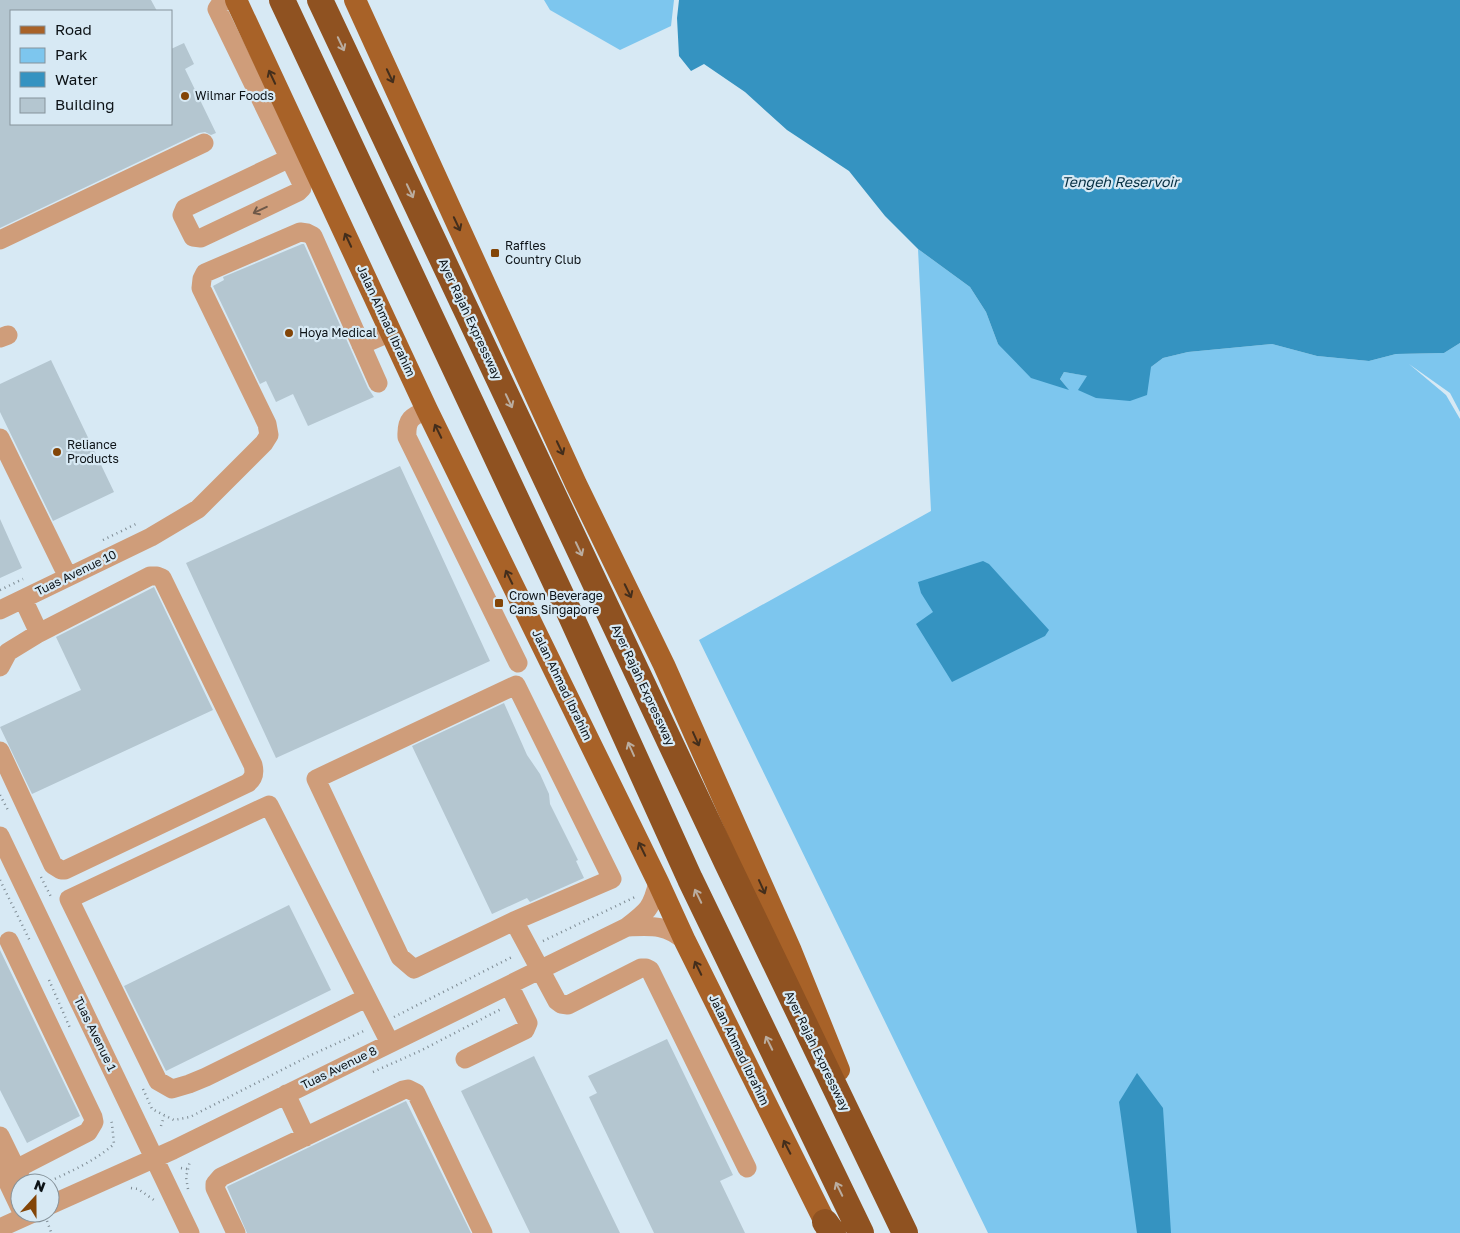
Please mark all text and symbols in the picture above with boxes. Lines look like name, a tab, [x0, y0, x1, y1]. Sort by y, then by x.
legend	[10, 10, 172, 125]
text: Road	[55, 20, 92, 38]
one-way arrow	[337, 36, 346, 51]
text: Park	[55, 45, 88, 63]
one-way arrow	[385, 68, 395, 83]
text: Water	[55, 70, 98, 88]
one-way arrow	[266, 70, 276, 85]
place label: Wilmar Foods	[195, 88, 274, 103]
marker: Wilmar Foods	[179, 90, 191, 102]
text: Building	[55, 95, 115, 113]
water label: Tengeh Reservoir	[1061, 173, 1181, 190]
one-way arrow	[406, 183, 416, 198]
one-way arrow	[252, 206, 267, 216]
one-way arrow	[453, 216, 463, 231]
one-way arrow	[342, 233, 352, 248]
place label: Raffles Country Club	[505, 238, 581, 267]
marker: Raffles Country Club	[489, 247, 501, 259]
street label: Ayer Rajah Expressway	[436, 256, 505, 382]
street label: Jalan Ahmad Ibrahim	[354, 263, 419, 379]
place label: Hoya Medical	[299, 325, 376, 340]
marker: Hoya Medical	[283, 327, 295, 339]
one-way arrow	[505, 394, 515, 409]
one-way arrow	[433, 424, 442, 439]
place label: Reliance Products	[67, 437, 119, 466]
one-way arrow	[556, 440, 565, 455]
marker: Reliance Products	[51, 446, 63, 458]
one-way arrow	[574, 541, 584, 556]
street label: Tuas Avenue 10	[33, 546, 119, 599]
one-way arrow	[504, 570, 514, 585]
one-way arrow	[624, 583, 634, 598]
place label: Crown Beverage Cans Singapore	[509, 588, 603, 617]
marker: Crown Beverage Cans Singapore	[493, 597, 505, 609]
street label: Ayer Rajah Expressway	[609, 622, 678, 748]
street label: Jalan Ahmad Ibrahim	[529, 627, 596, 743]
one-way arrow	[692, 731, 702, 746]
one-way arrow	[625, 742, 635, 757]
one-way arrow	[637, 842, 646, 857]
one-way arrow	[758, 879, 768, 894]
one-way arrow	[693, 889, 703, 904]
one-way arrow	[693, 961, 702, 976]
street label: Ayer Rajah Expressway	[782, 988, 853, 1114]
street label: Jalan Ahmad Ibrahim	[706, 992, 773, 1108]
street label: Tuas Avenue 1	[71, 994, 120, 1074]
one-way arrow	[763, 1036, 773, 1051]
street label: Tuas Avenue 8	[298, 1043, 379, 1092]
one-way arrow	[782, 1140, 791, 1155]
north arrow	[10, 1173, 60, 1223]
text: N	[32, 1176, 48, 1195]
one-way arrow	[834, 1182, 844, 1197]

